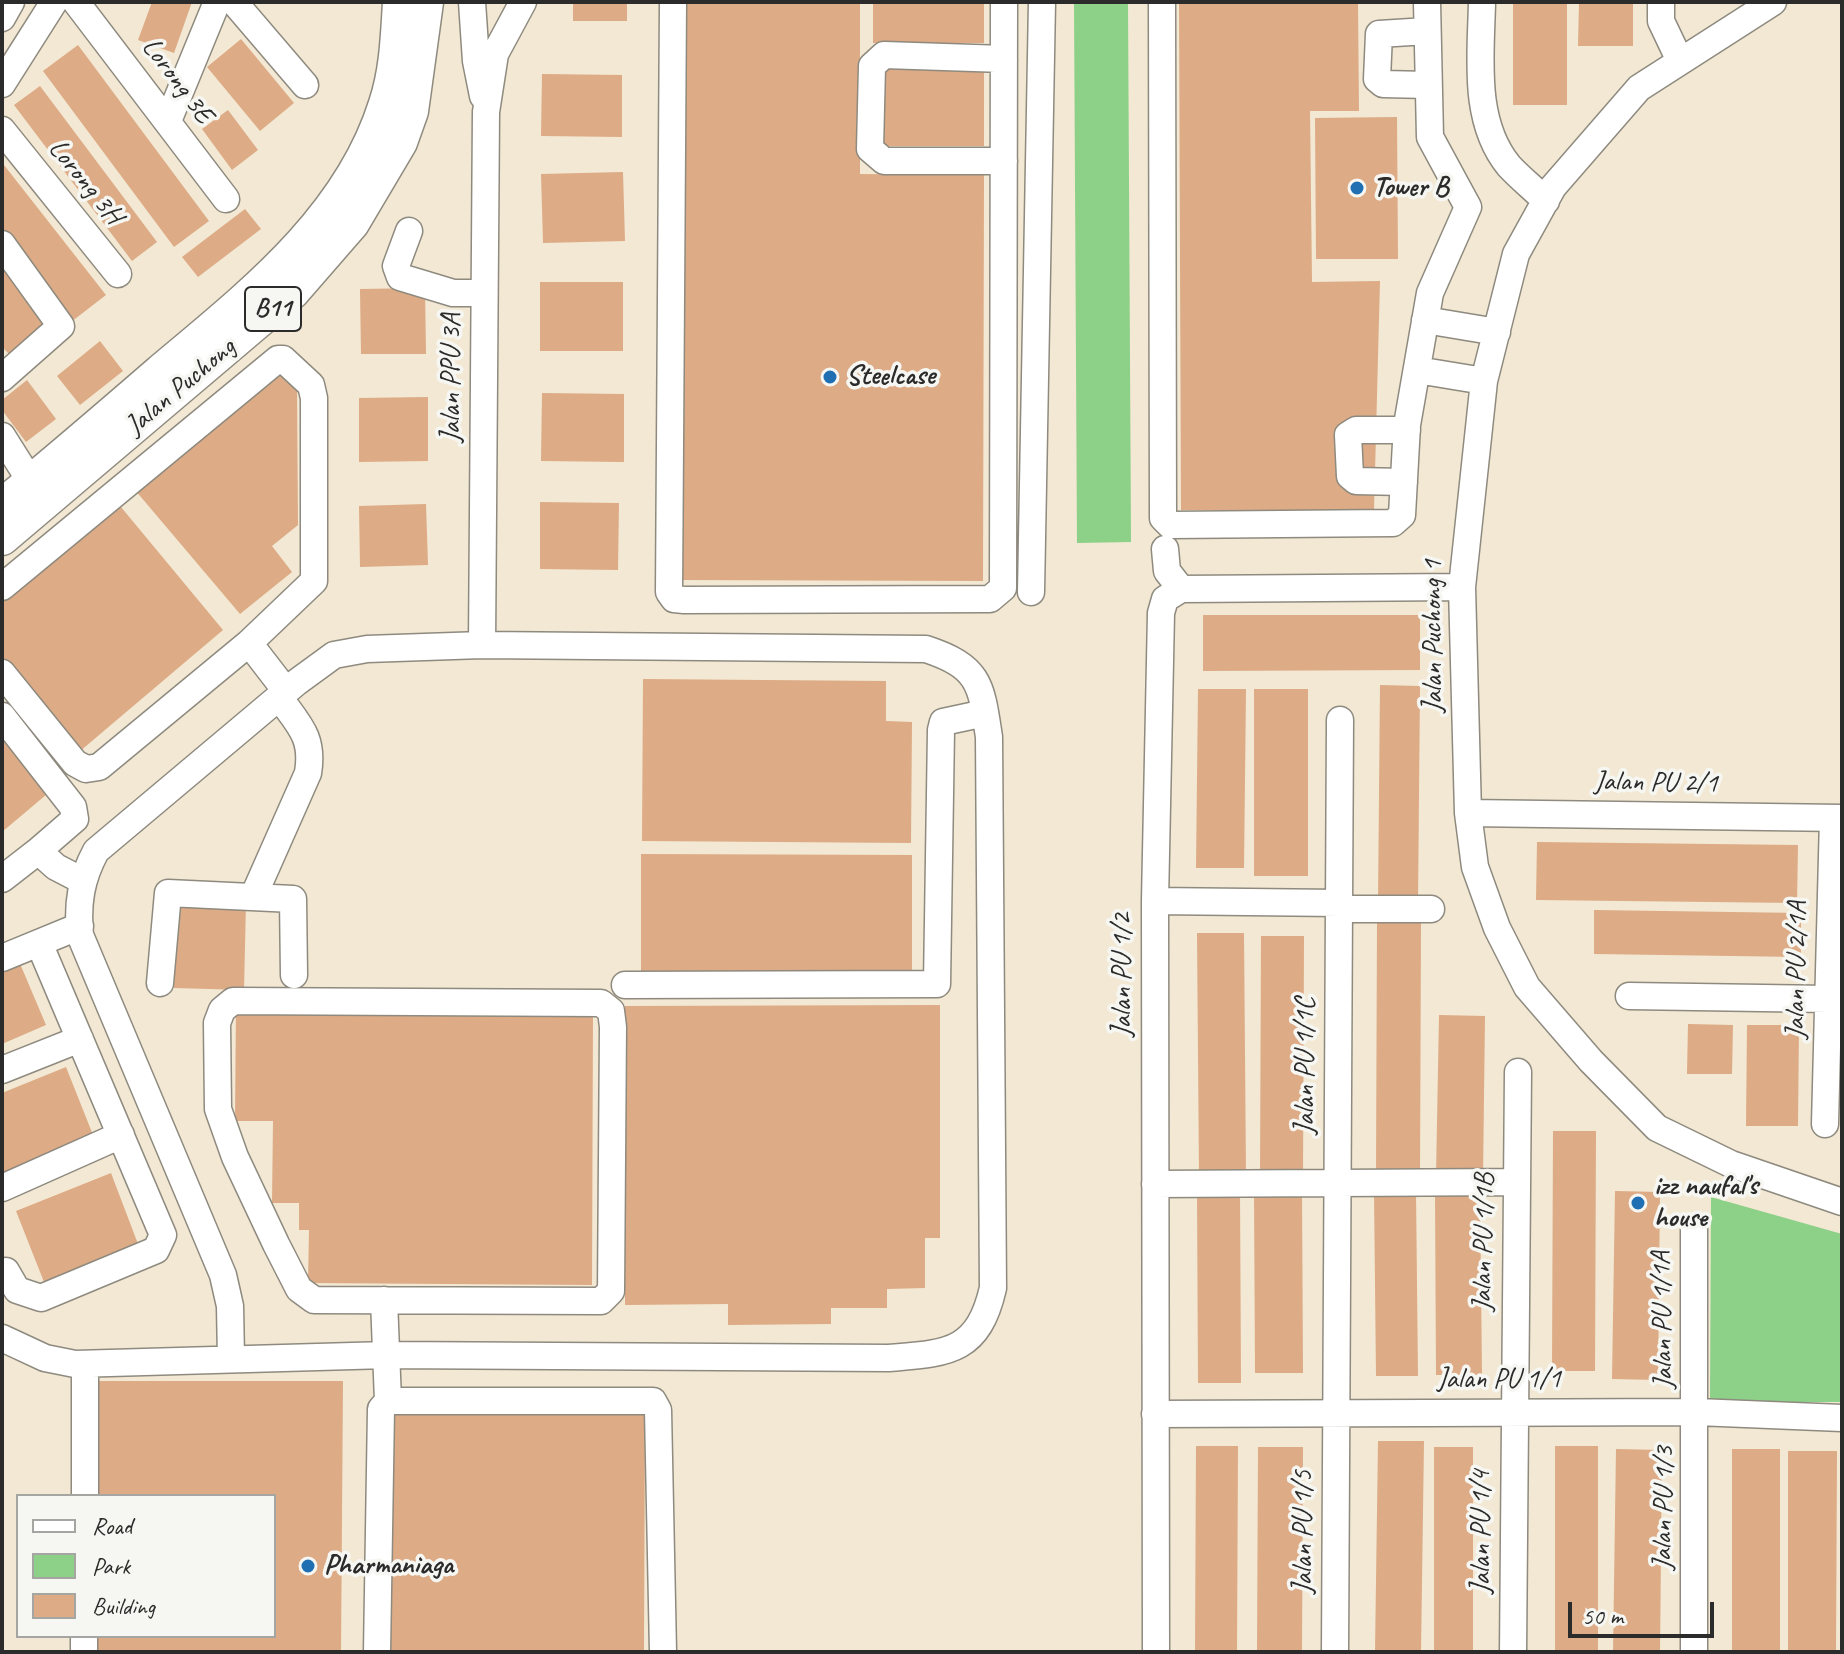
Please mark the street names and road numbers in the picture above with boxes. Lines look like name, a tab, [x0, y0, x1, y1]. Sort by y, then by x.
street label: Lorong 3E	[134, 32, 220, 130]
street label: Lorong 3H	[41, 133, 129, 231]
road number: B11	[245, 287, 301, 331]
street label: Jalan PPU 3A	[435, 314, 469, 442]
street label: Jalan Puchong	[119, 331, 243, 443]
street label: Jalan Puchong 1	[1417, 560, 1451, 712]
street label: Jalan PU 2/1	[1594, 765, 1718, 801]
street label: Jalan PU 2/1A	[1779, 901, 1815, 1039]
street label: Jalan PU 1/2	[1106, 913, 1140, 1037]
street label: Jalan PU 1/1C	[1289, 998, 1323, 1134]
street label: Jalan PU 1/1B	[1466, 1173, 1502, 1311]
street label: Jalan PU 1/1A	[1645, 1251, 1681, 1389]
street label: Jalan PU 1/1	[1437, 1363, 1561, 1397]
street label: Jalan PU 1/3	[1646, 1446, 1682, 1570]
street label: Jalan PU 1/5	[1287, 1470, 1321, 1594]
street label: Jalan PU 1/4	[1465, 1470, 1499, 1594]

